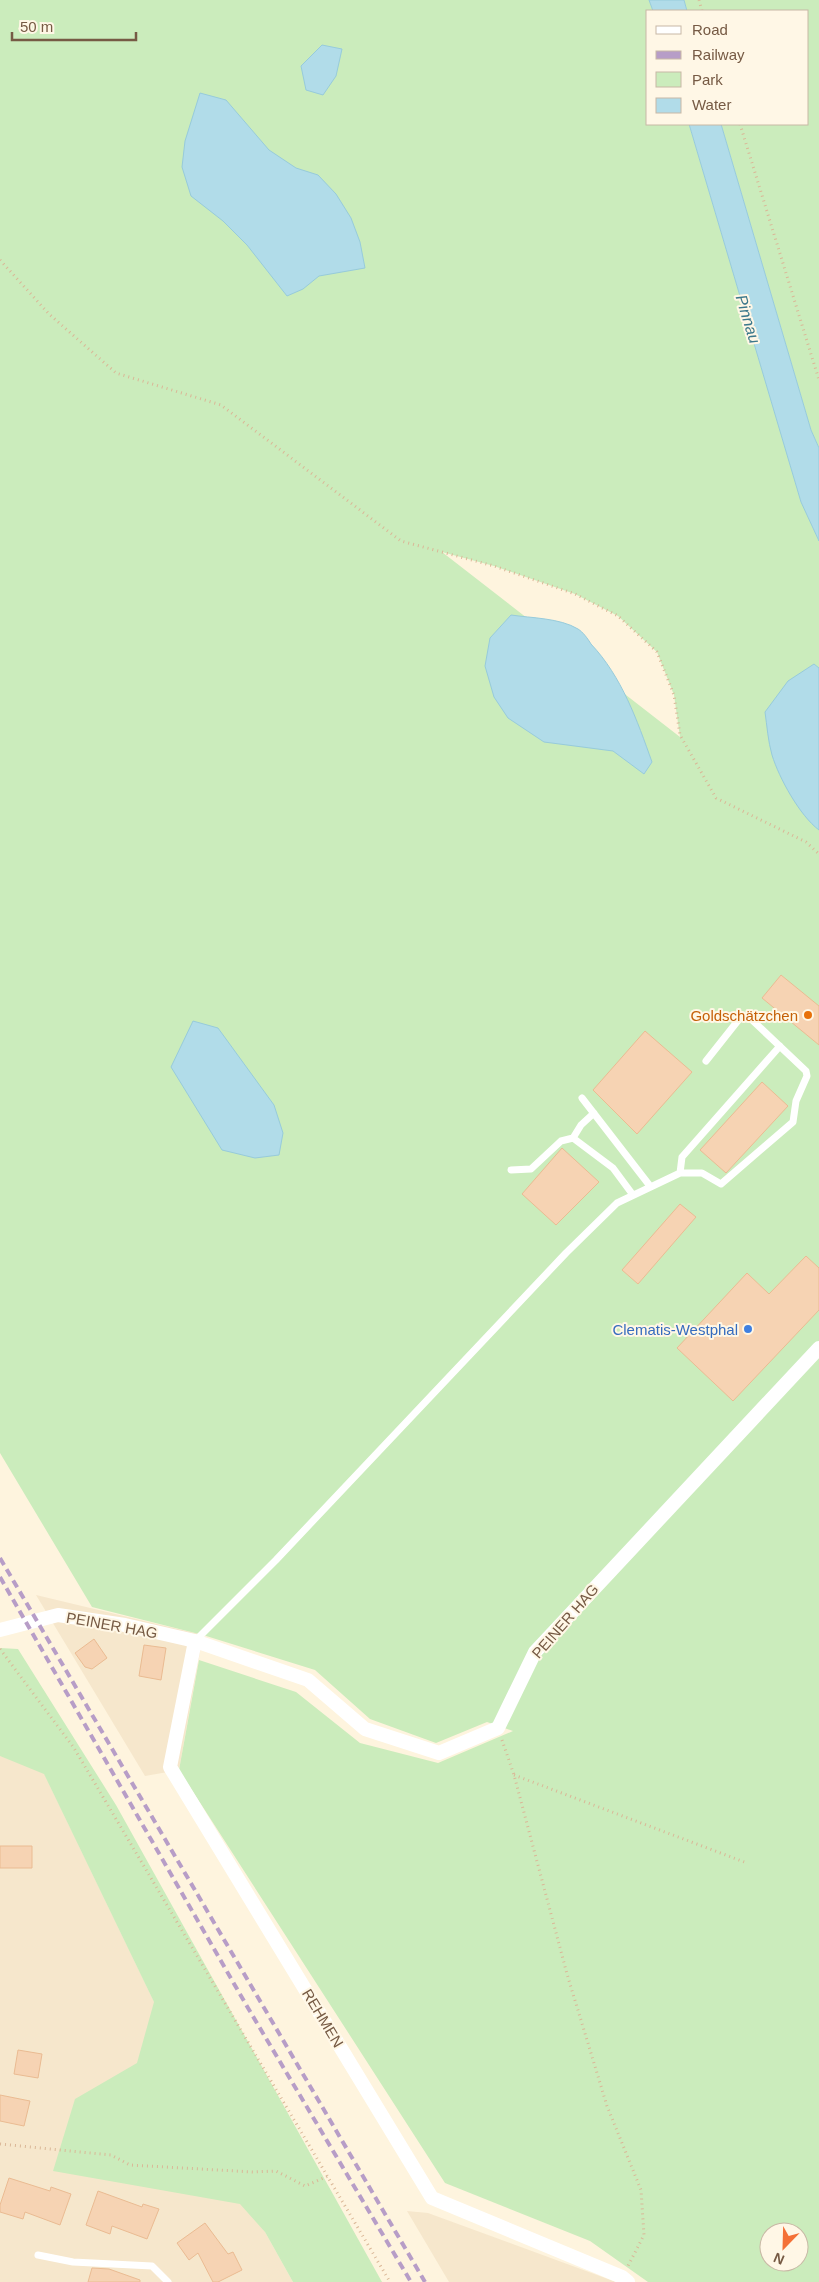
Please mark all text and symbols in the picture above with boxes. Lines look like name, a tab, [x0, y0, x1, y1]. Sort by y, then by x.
scale bar	[12, 10, 136, 42]
legend	[646, 10, 809, 125]
text: 50 m	[20, 18, 53, 35]
text: Road	[692, 21, 728, 38]
text: Railway	[692, 46, 745, 63]
text: Park	[692, 71, 723, 88]
text: Water	[692, 96, 731, 113]
water label: Pinnau	[733, 293, 763, 345]
place label: Goldschätzchen	[690, 1007, 798, 1024]
marker: Goldschätzchen	[802, 1009, 814, 1021]
place label: Clematis-Westphal	[612, 1321, 738, 1338]
marker: Clematis-Westphal	[742, 1323, 754, 1335]
street label: PEINER HAG	[528, 1581, 602, 1661]
street label: PEINER HAG	[65, 1609, 159, 1641]
street label: REHMEN	[299, 1986, 347, 2050]
north arrow	[759, 2222, 809, 2272]
text: N	[771, 2250, 787, 2268]

